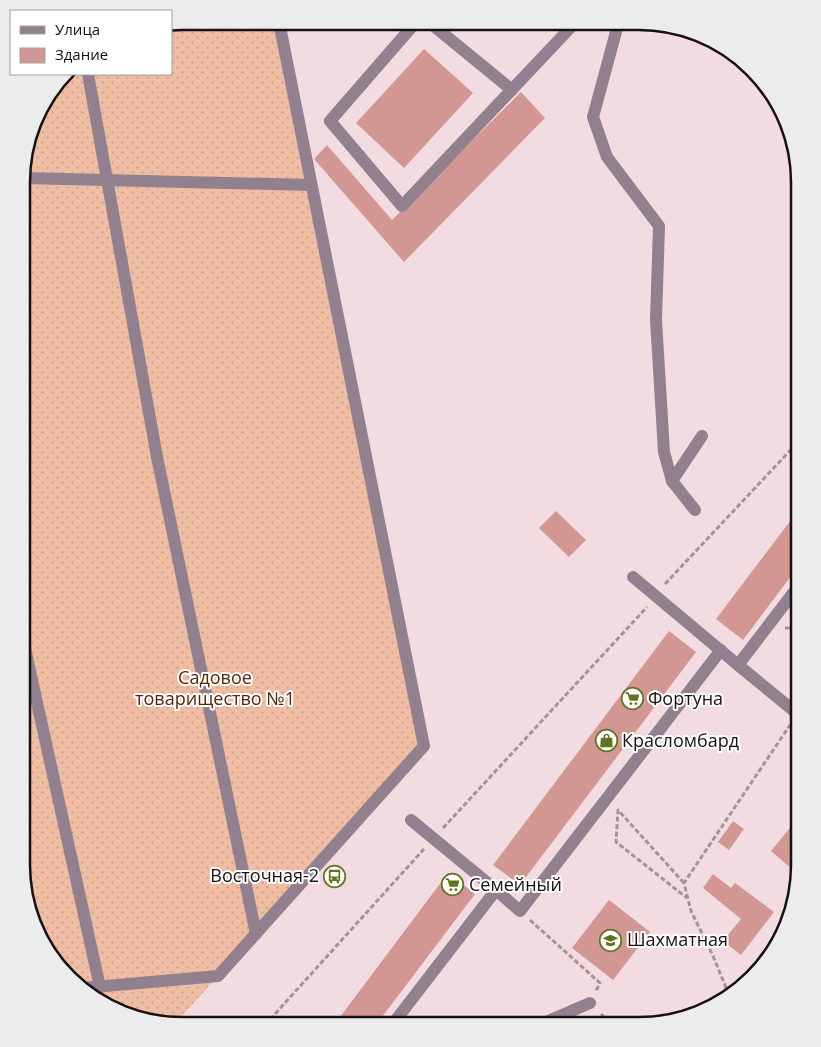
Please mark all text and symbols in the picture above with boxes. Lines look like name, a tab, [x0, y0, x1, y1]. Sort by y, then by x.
legend	[10, 10, 172, 75]
text: Улица	[55, 19, 100, 39]
text: Здание	[55, 44, 108, 64]
park label: Садовое товарищество №1	[135, 665, 295, 710]
place label: Фортуна	[648, 686, 723, 710]
supermarket icon: Фортуна	[620, 687, 644, 711]
place label: Красломбард	[622, 728, 739, 752]
shop icon: Красломбард	[594, 729, 618, 753]
place label: Восточная-2	[210, 863, 319, 887]
bus stop icon: Восточная-2	[323, 864, 347, 888]
place label: Семейный	[469, 872, 562, 896]
supermarket icon: Семейный	[441, 873, 465, 897]
place label: Шахматная	[627, 927, 728, 951]
school or university icon: Шахматная	[599, 928, 623, 952]

